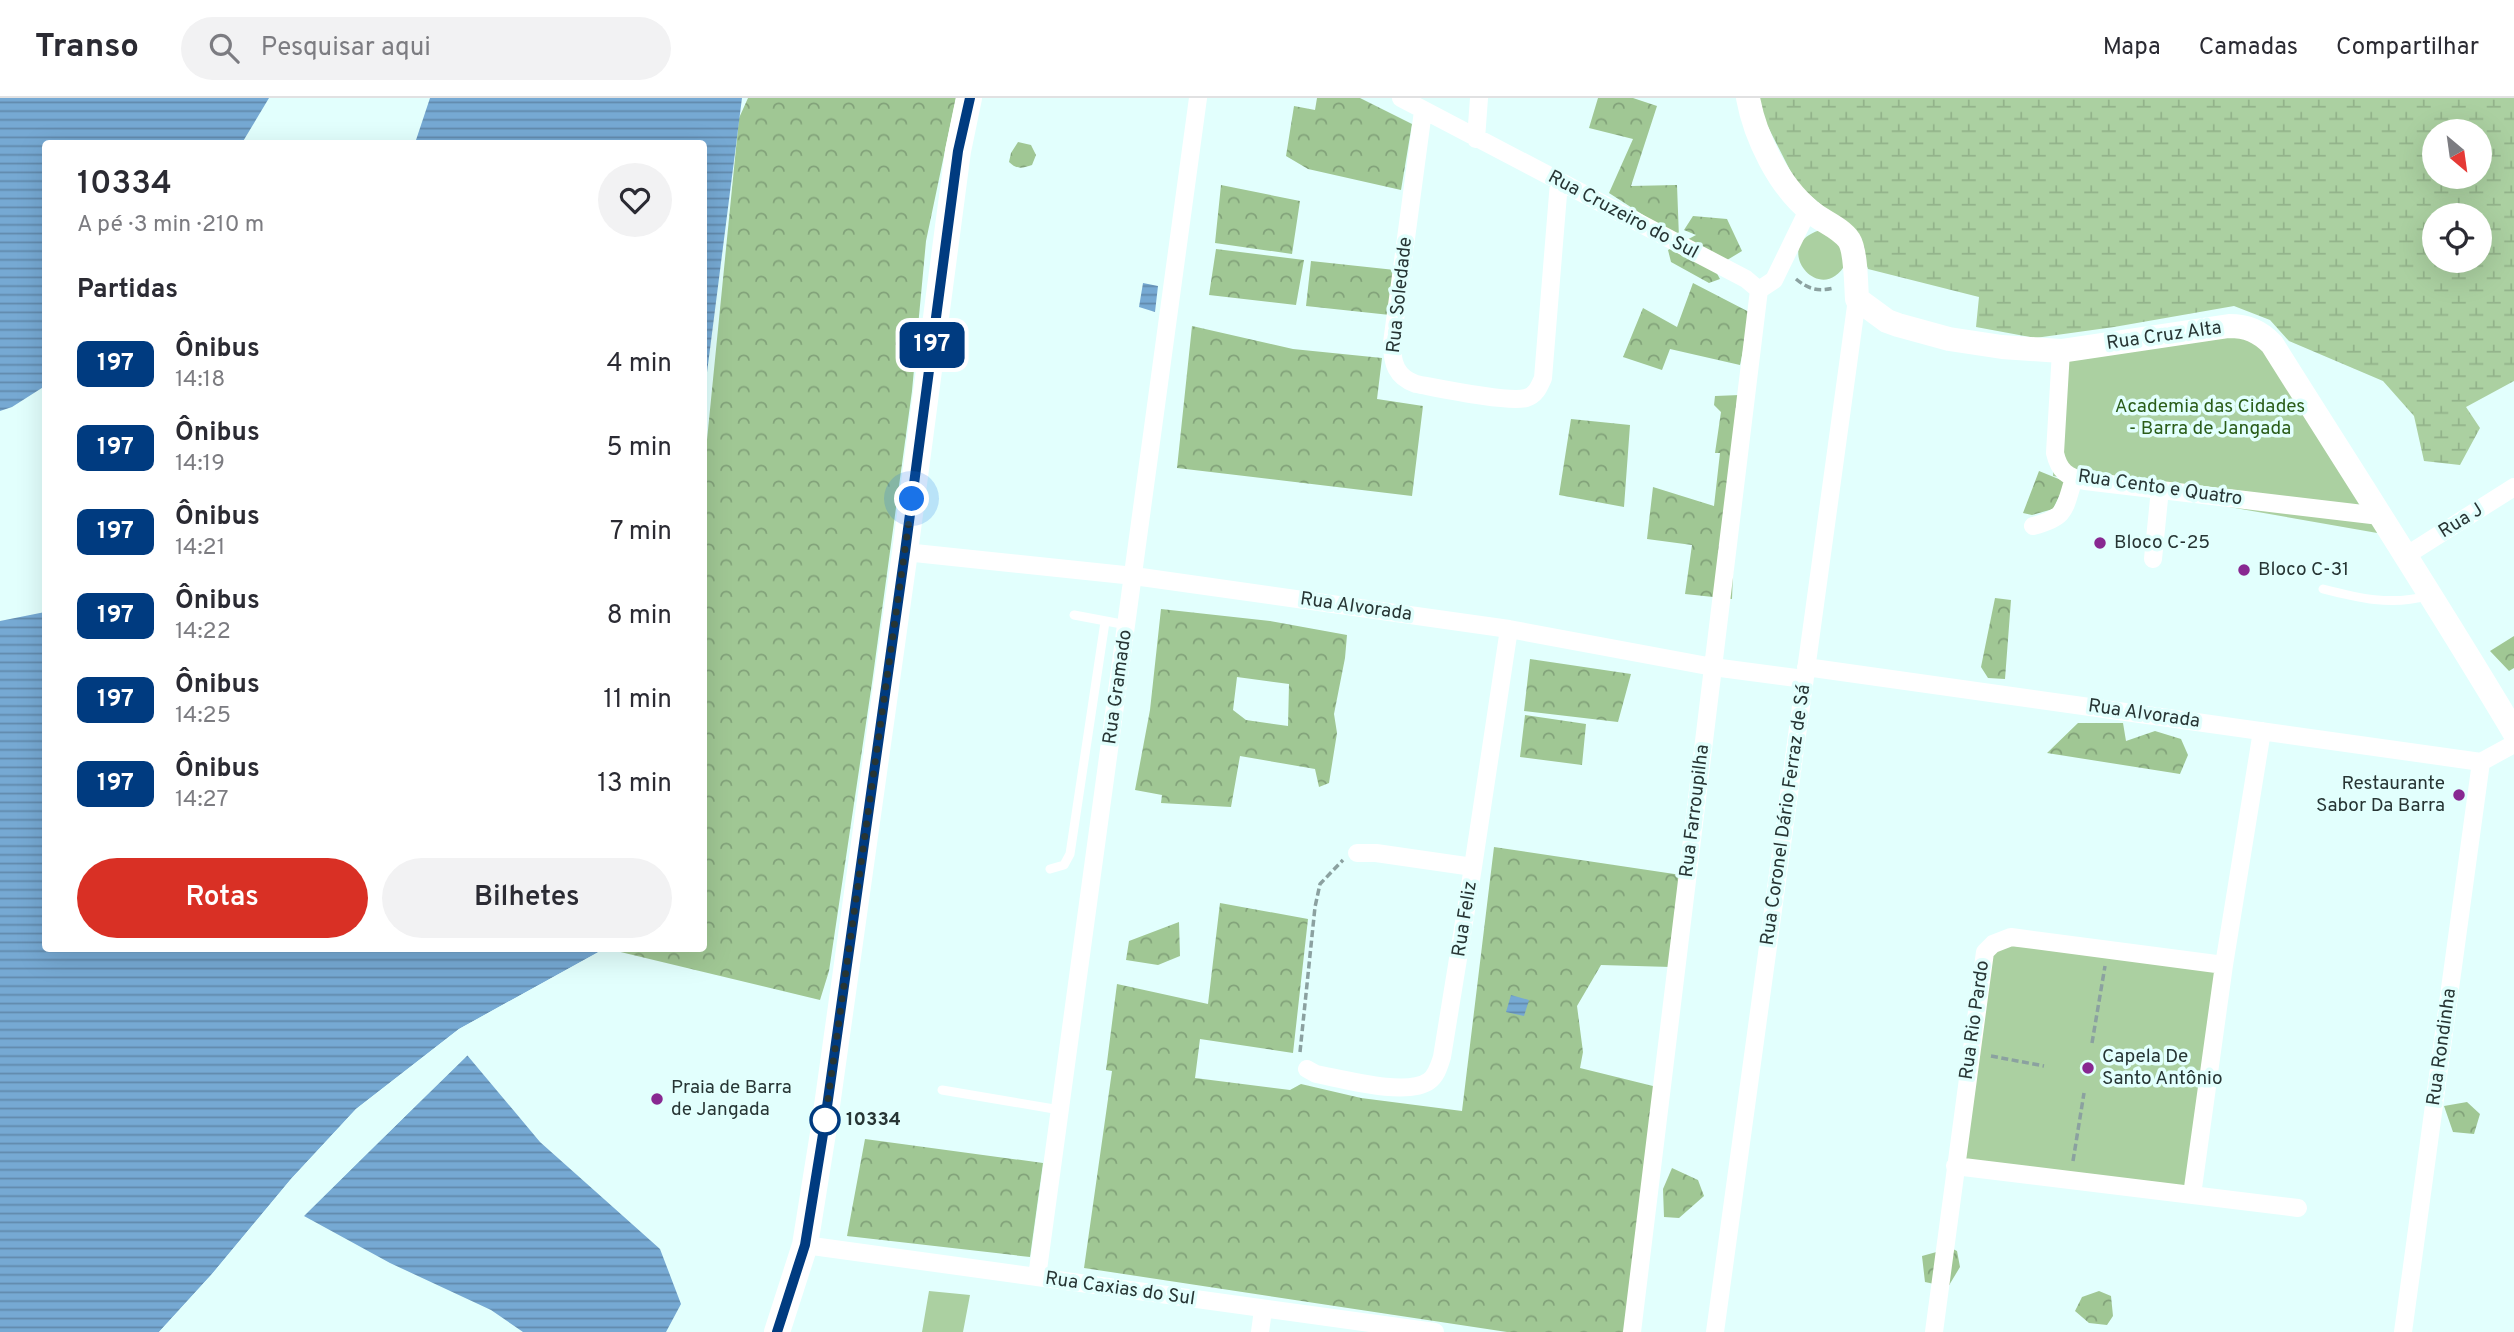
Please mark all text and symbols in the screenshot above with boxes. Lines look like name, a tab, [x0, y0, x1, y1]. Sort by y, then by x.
search box	[181, 17, 671, 80]
text: Transo	[35, 27, 139, 69]
icon: search	[205, 29, 243, 67]
text: Pesquisar aqui	[261, 32, 431, 65]
text: Mapa	[2103, 33, 2161, 63]
text: Camadas	[2199, 33, 2298, 63]
text: Compartilhar	[2336, 33, 2479, 63]
north arrow	[2422, 119, 2492, 189]
map controls	[2422, 119, 2492, 273]
button: heart	[598, 163, 672, 237]
text: 10334	[77, 164, 172, 206]
street label: Rua Cruzeiro do Sul	[1544, 165, 1702, 265]
button: locate	[2422, 203, 2492, 273]
text: A pé · 3 min · 210 m	[77, 211, 264, 240]
street label: Rua Soledade	[1382, 236, 1418, 354]
text: Partidas	[77, 274, 178, 307]
street label: Rua Cruz Alta	[2105, 316, 2223, 356]
line badge: 197	[892, 322, 972, 368]
text: 197	[914, 330, 950, 360]
text: Ônibus	[175, 333, 260, 366]
text: 4 min	[606, 348, 672, 381]
text: 197	[97, 349, 134, 379]
text: 14:18	[175, 366, 225, 395]
park label: Academia das Cidades - Barra de Jangada	[2115, 395, 2305, 441]
text: Ônibus	[175, 417, 260, 450]
text: 5 min	[606, 432, 672, 465]
text: 197	[97, 433, 134, 463]
text: 14:19	[175, 450, 225, 479]
street label: Rua Cento e Quatro	[2076, 465, 2244, 511]
your location	[894, 481, 929, 516]
street label: Rua J	[2434, 498, 2488, 544]
text: Ônibus	[175, 501, 260, 534]
text: 7 min	[610, 516, 672, 549]
text: 197	[97, 517, 134, 547]
place label: Bloco C-25	[2114, 531, 2210, 555]
text: 14:21	[175, 534, 225, 563]
marker: Bloco C-25	[2092, 535, 2108, 551]
place label: Bloco C-31	[2258, 558, 2349, 582]
marker: Bloco C-31	[2236, 562, 2252, 578]
text: Ônibus	[175, 585, 260, 618]
street label: Rua Alvorada	[1298, 587, 1414, 627]
text: 8 min	[607, 600, 672, 633]
text: 197	[97, 601, 134, 631]
text: 14:22	[175, 618, 231, 647]
street label: Rua Gramado	[1098, 628, 1138, 746]
text: Ônibus	[175, 669, 260, 702]
street label: Rua Coronel Dário Ferraz de Sá	[1756, 683, 1816, 947]
text: 11 min	[603, 684, 672, 717]
text: 197	[97, 685, 134, 715]
street label: Rua Alvorada	[2086, 694, 2202, 734]
text: 14:25	[175, 702, 231, 731]
street label: Rua Farroupilha	[1675, 743, 1715, 879]
text: Ônibus	[175, 753, 260, 786]
text: 13 min	[597, 768, 672, 801]
text: 197	[97, 769, 134, 799]
place label: Restaurante Sabor Da Barra	[2316, 772, 2445, 818]
text: 14:27	[175, 786, 228, 815]
marker: Restaurante Sabor Da Barra	[2451, 787, 2467, 803]
button: Rotas	[77, 858, 368, 938]
button: Bilhetes	[382, 858, 672, 938]
street label: Rua Feliz	[1447, 879, 1483, 959]
street label: Rua Rio Pardo	[1955, 959, 1995, 1081]
street label: Rua Rondinha	[2422, 987, 2462, 1107]
place label: Capela De Santo Antônio	[2102, 1045, 2223, 1091]
marker: Capela De Santo Antônio	[2080, 1060, 2096, 1076]
place label: Praia de Barra de Jangada	[671, 1076, 792, 1122]
marker: Praia de Barra de Jangada	[649, 1091, 665, 1107]
marker: 10334	[810, 1105, 840, 1135]
place label: 10334	[846, 1108, 901, 1132]
street label: Rua Caxias do Sul	[1044, 1267, 1196, 1311]

